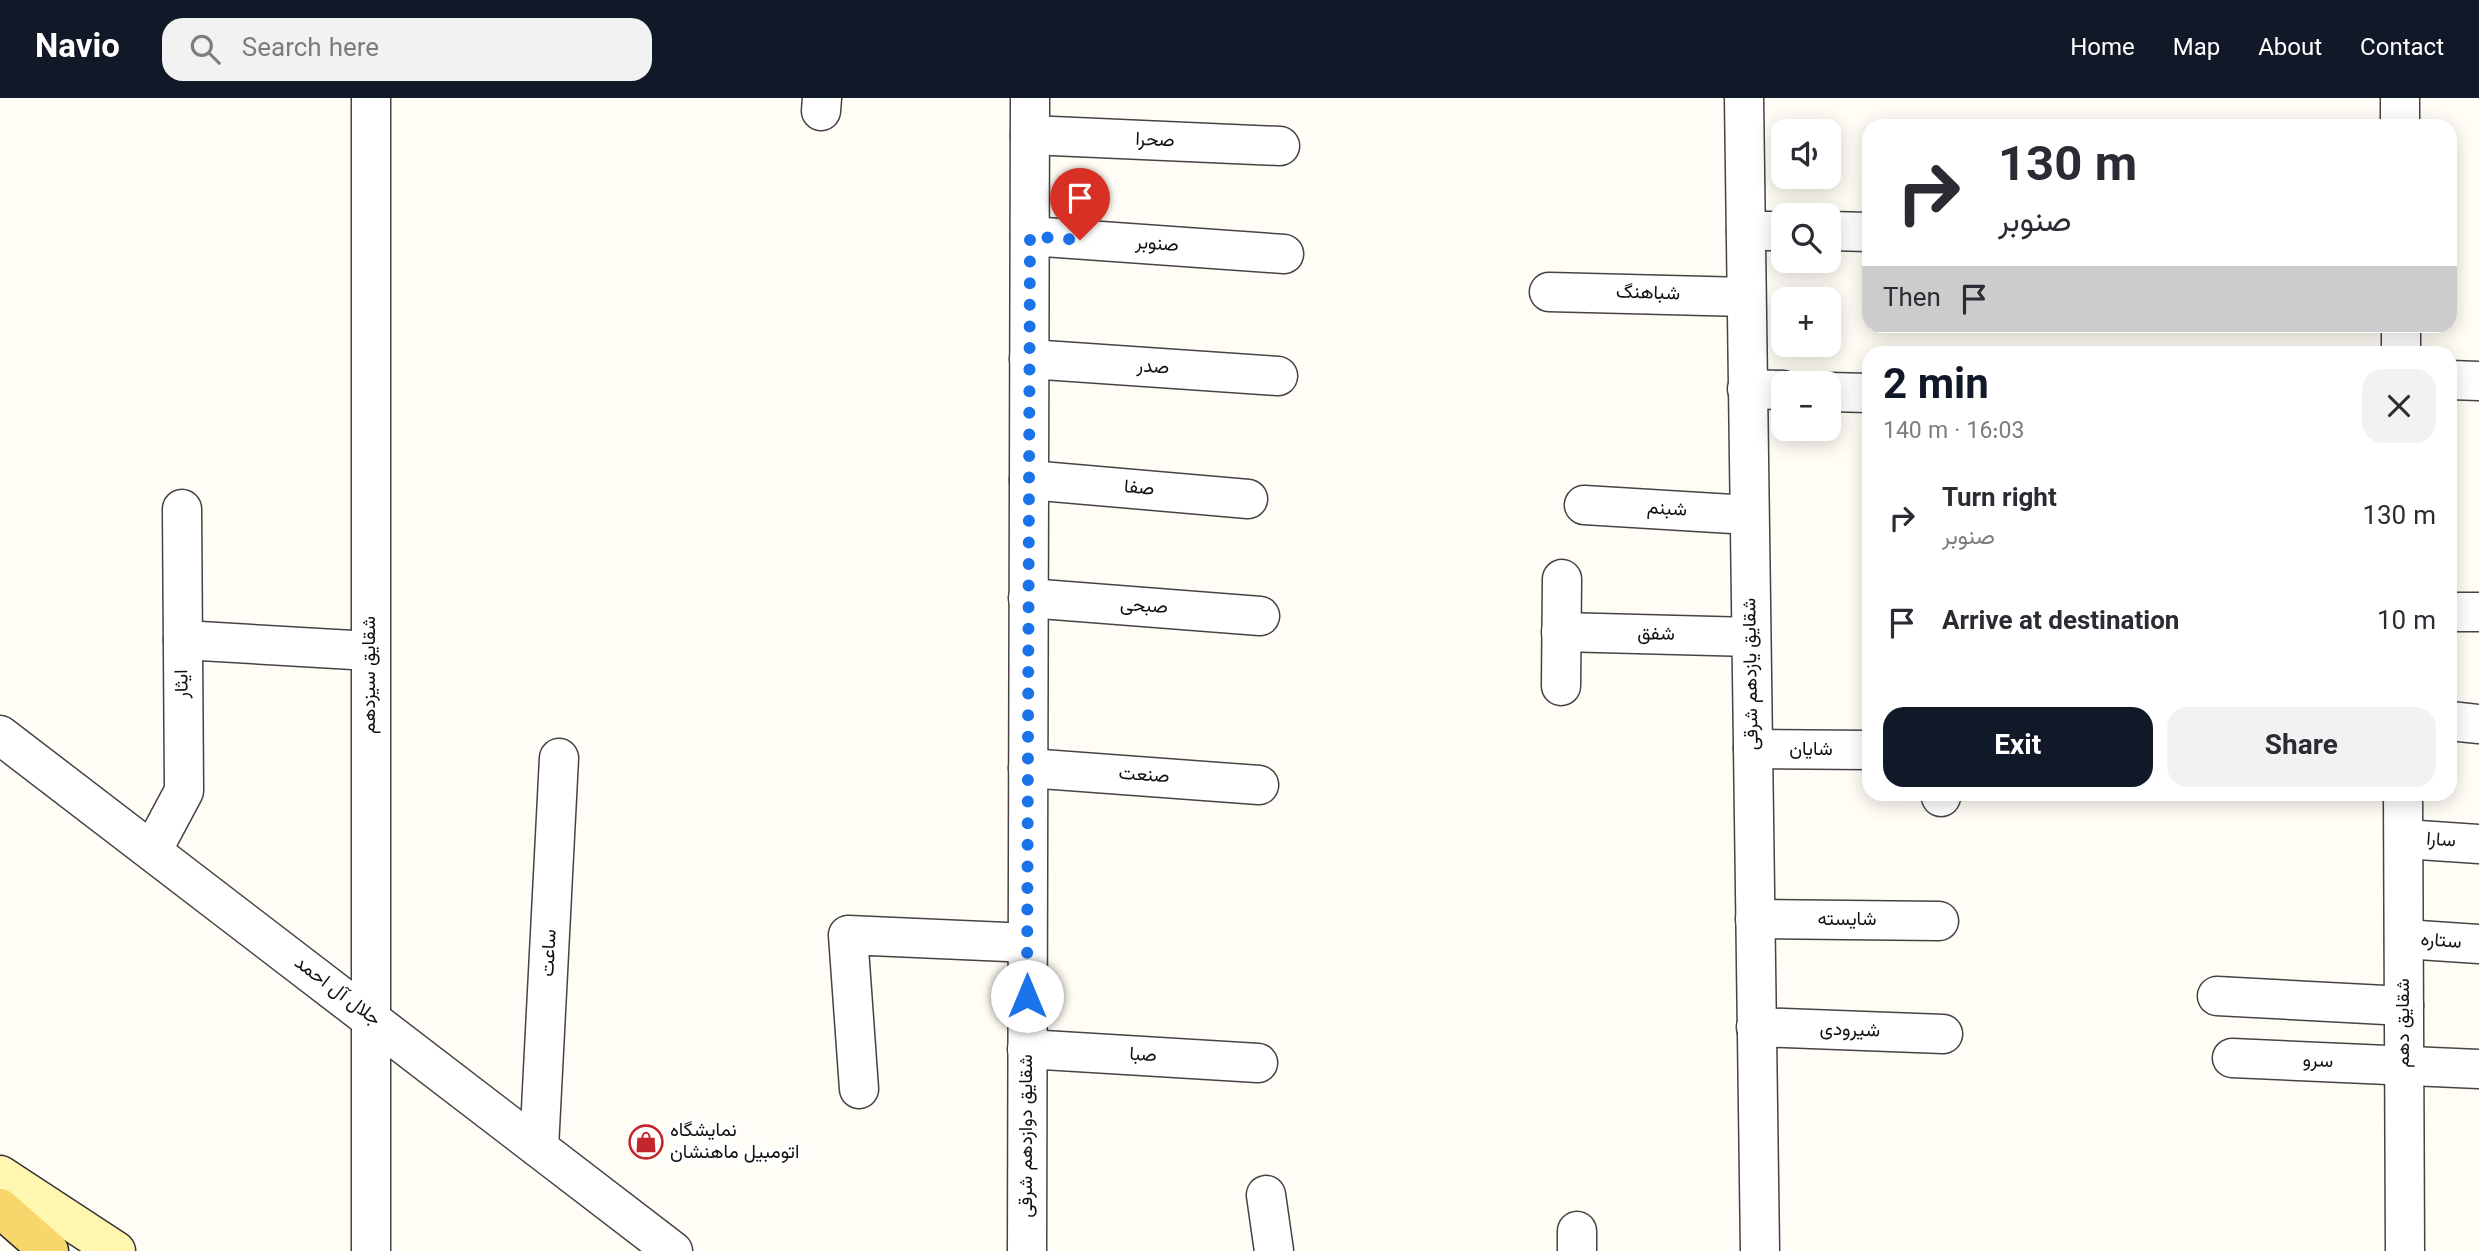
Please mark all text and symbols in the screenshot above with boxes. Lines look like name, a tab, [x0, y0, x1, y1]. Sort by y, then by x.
search box	[162, 18, 652, 81]
text: Navio	[35, 23, 120, 75]
text: Search here	[242, 29, 379, 70]
icon: search	[186, 30, 224, 68]
text: Home	[2070, 30, 2135, 68]
text: Map	[2173, 30, 2220, 68]
text: About	[2258, 30, 2322, 68]
text: Contact	[2360, 30, 2444, 68]
map controls	[1771, 119, 1841, 441]
button: sound	[1771, 119, 1841, 189]
street label: صحرا	[1135, 126, 1175, 156]
text: 130 m	[1998, 130, 2137, 206]
icon: right	[1883, 147, 1974, 238]
pin	[1050, 168, 1110, 240]
icon: arrive	[1061, 179, 1099, 217]
text: صنوبر	[1998, 198, 2072, 248]
button: search	[1771, 203, 1841, 273]
street label: صنوبر	[1133, 229, 1180, 261]
street label: شباهنگ	[1615, 278, 1681, 310]
text: Then	[1883, 279, 1941, 320]
icon: arrive	[1955, 280, 1993, 318]
button: +	[1771, 287, 1841, 357]
street label: صدر	[1135, 352, 1170, 384]
text: 2 min	[1883, 355, 1989, 421]
button: close	[2362, 369, 2436, 443]
button: −	[1771, 371, 1841, 441]
text: 140 m · 16:03	[1883, 414, 2024, 450]
street label: صفا	[1123, 473, 1155, 505]
text: Turn right	[1942, 479, 2057, 520]
street label: شبنم	[1646, 494, 1688, 526]
text: 130 m	[2362, 497, 2436, 538]
icon: right	[1883, 499, 1921, 537]
text: صنوبر	[1942, 520, 1995, 556]
street label: صبحی	[1119, 591, 1169, 623]
street label: شقایق یازدهم شرقی	[1736, 598, 1768, 750]
text: Arrive at destination	[1942, 602, 2179, 643]
text: 10 m	[2377, 602, 2436, 643]
icon: arrive	[1883, 604, 1921, 642]
street label: شقایق سیزدهم	[356, 616, 385, 734]
street label: شفق	[1637, 620, 1675, 650]
street label: ایثار	[168, 669, 198, 700]
button: Exit	[1883, 707, 2153, 787]
button: Share	[2167, 707, 2436, 787]
street label: شایان	[1789, 736, 1833, 765]
street label: صنعت	[1118, 760, 1170, 792]
street label: سارا	[2425, 826, 2457, 856]
street label: شایسته	[1817, 906, 1877, 935]
street label: ستاره	[2419, 926, 2463, 958]
street label: ساعت	[534, 929, 566, 977]
street label: جلال آل احمد	[287, 950, 387, 1034]
position arrow	[990, 959, 1064, 1033]
street label: شقایق دهم	[2390, 978, 2419, 1068]
street label: شیرودی	[1819, 1015, 1881, 1047]
street label: صبا	[1128, 1041, 1158, 1071]
street label: سرو	[2302, 1047, 2334, 1077]
street label: شقایق دوازدهم شرقی	[1013, 1054, 1042, 1218]
place label: نمایشگاه اتومبیل ماهنشان	[670, 1117, 799, 1168]
shop icon: نمایشگاه اتومبیل ماهنشان	[627, 1123, 665, 1161]

